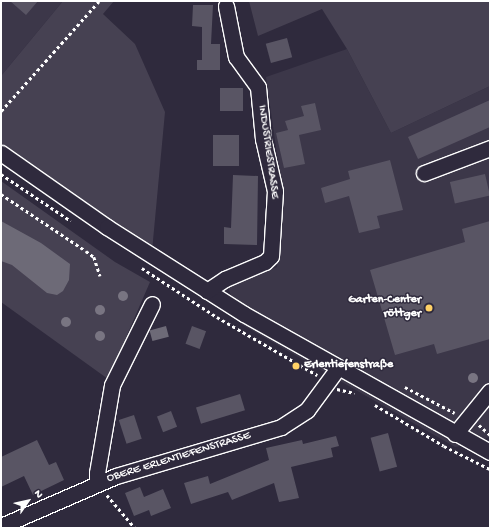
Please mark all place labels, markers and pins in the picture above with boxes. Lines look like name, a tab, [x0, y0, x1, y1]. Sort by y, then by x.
place label: Garten-Center röttger	[348, 294, 421, 322]
marker: Garten-Center röttger	[424, 303, 434, 313]
place label: Erlentiefenstraße	[304, 359, 393, 373]
marker: Erlentiefenstraße	[291, 361, 301, 371]

